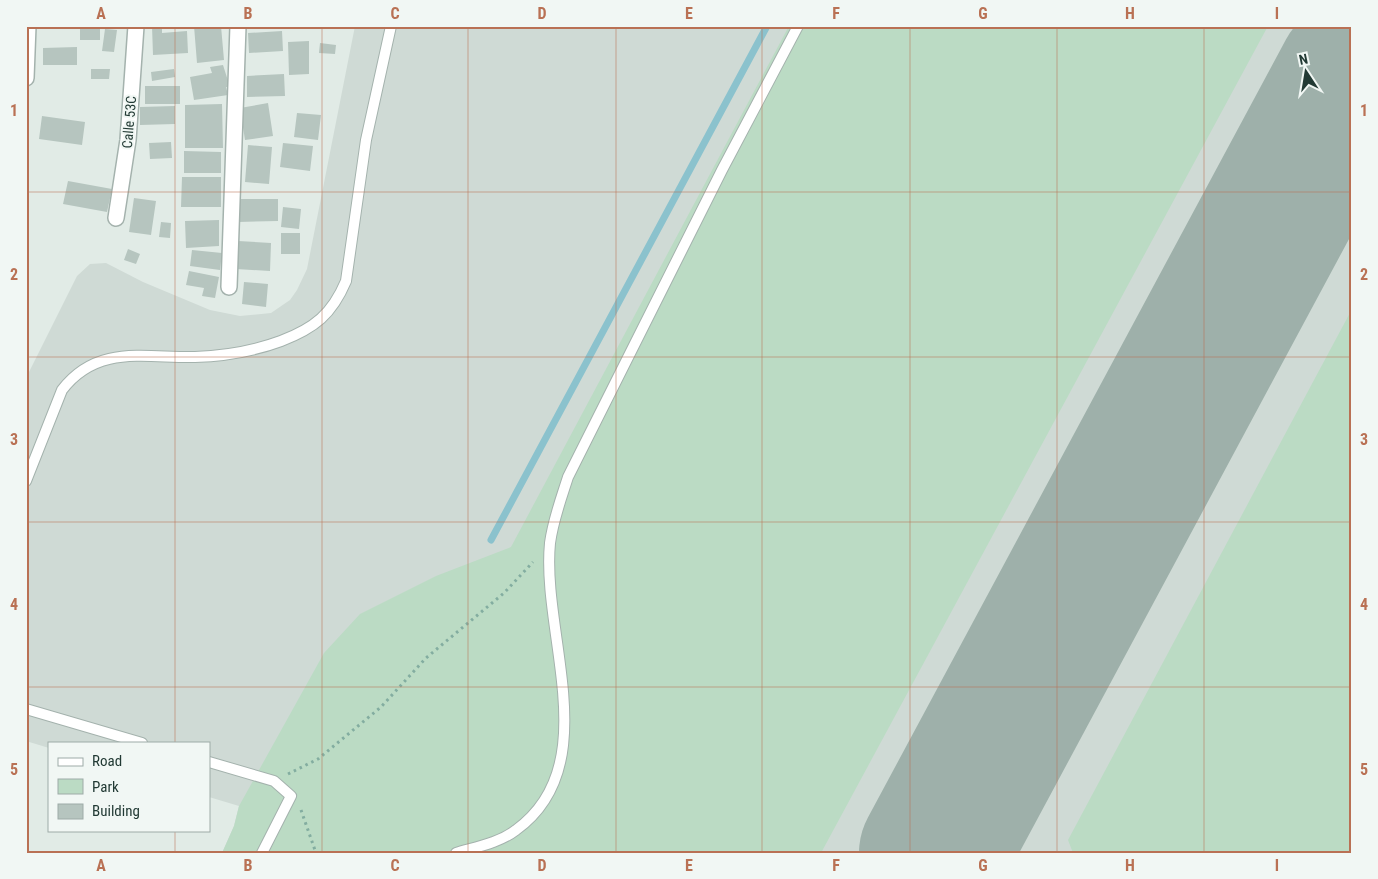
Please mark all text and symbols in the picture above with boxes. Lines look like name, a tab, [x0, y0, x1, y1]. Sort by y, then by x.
text: A	[96, 4, 106, 23]
text: B	[244, 4, 253, 23]
text: C	[390, 4, 400, 23]
text: D	[537, 4, 547, 23]
text: E	[685, 4, 693, 23]
text: F	[832, 4, 840, 23]
text: G	[978, 4, 988, 23]
text: H	[1125, 4, 1135, 23]
text: I	[1275, 4, 1279, 23]
north arrow	[1280, 48, 1330, 98]
text: N	[1297, 51, 1309, 68]
street label: Calle 53C	[119, 95, 139, 149]
text: 1	[10, 101, 18, 120]
text: 1	[1360, 101, 1368, 120]
text: 2	[10, 265, 18, 284]
text: 2	[1360, 265, 1368, 284]
text: 3	[10, 430, 18, 449]
text: 3	[1360, 430, 1368, 449]
text: 4	[10, 595, 18, 614]
text: 4	[1360, 595, 1368, 614]
legend	[48, 742, 210, 832]
text: Road	[92, 752, 122, 770]
text: 5	[10, 760, 18, 779]
text: 5	[1360, 760, 1368, 779]
text: Park	[92, 778, 119, 796]
text: Building	[92, 802, 140, 820]
text: A	[96, 856, 106, 875]
text: B	[244, 856, 253, 875]
text: C	[390, 856, 400, 875]
text: D	[537, 856, 547, 875]
text: E	[685, 856, 693, 875]
text: F	[832, 856, 840, 875]
text: G	[978, 856, 988, 875]
text: H	[1125, 856, 1135, 875]
text: I	[1275, 856, 1279, 875]

